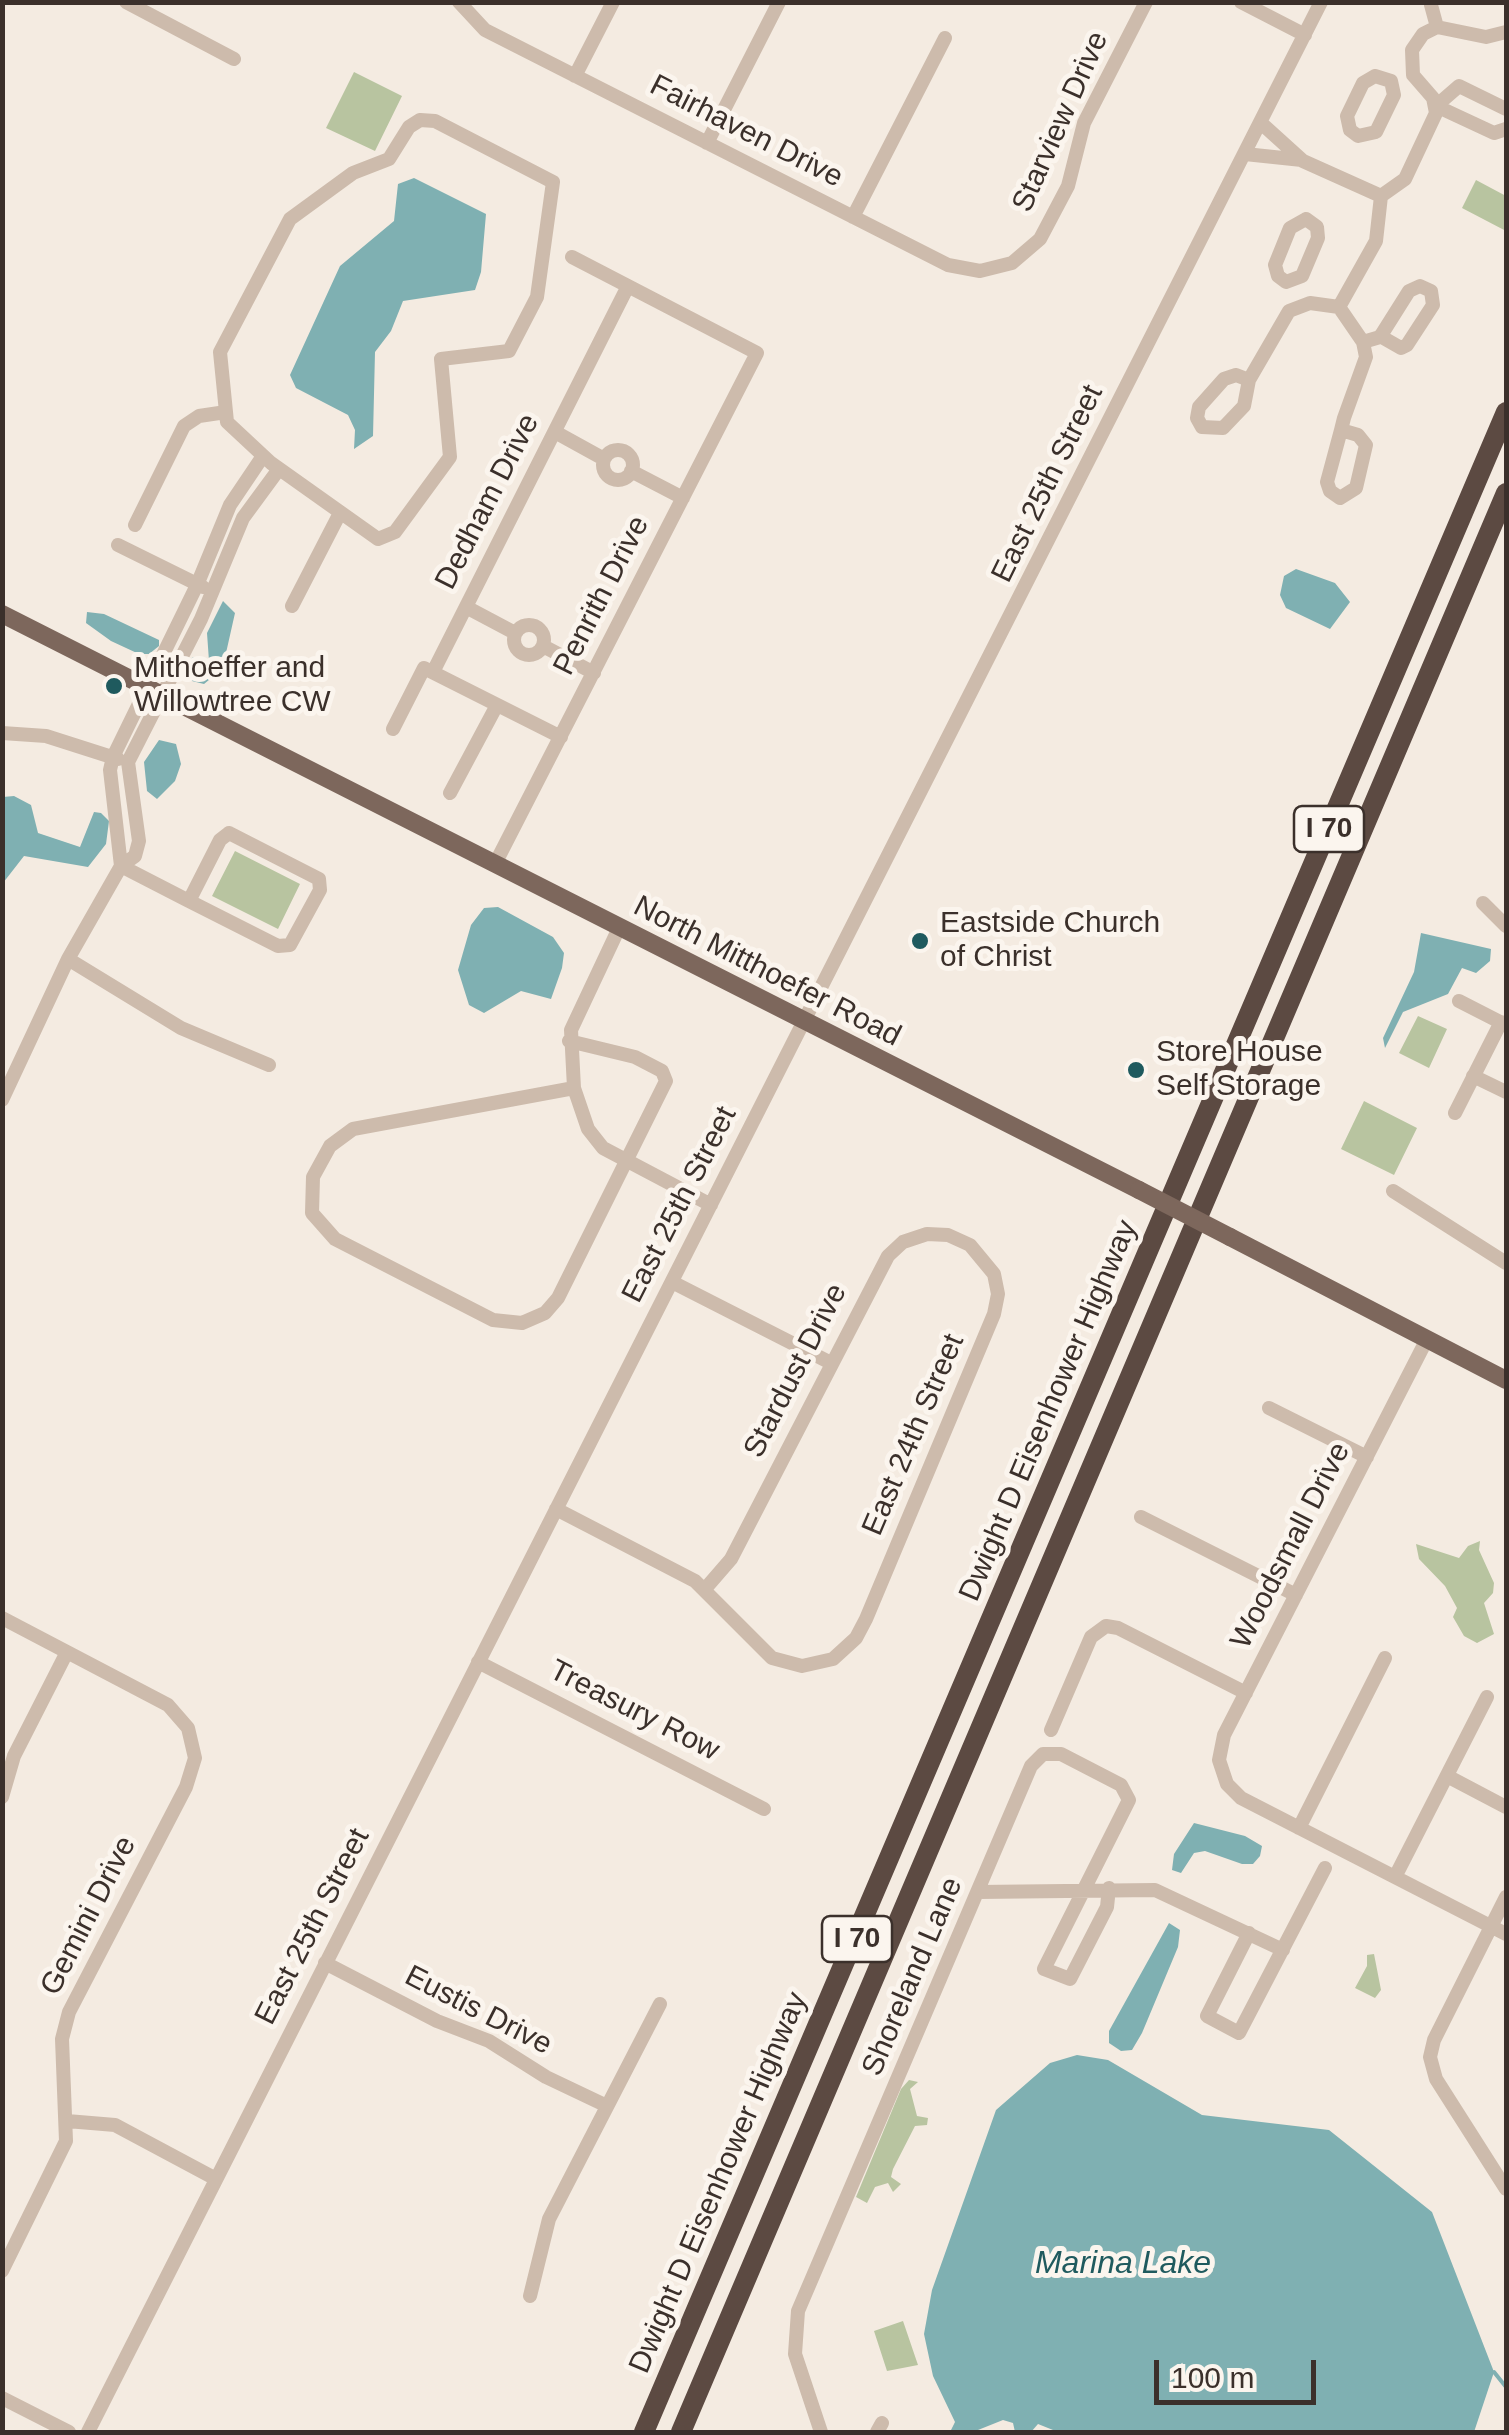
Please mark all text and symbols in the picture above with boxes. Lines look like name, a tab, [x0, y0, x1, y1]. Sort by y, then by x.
street label: Starview Drive	[1005, 26, 1117, 218]
street label: Fairhaven Drive	[643, 68, 849, 196]
street label: East 25th Street	[985, 379, 1111, 589]
street label: Dedham Drive	[428, 408, 548, 596]
street label: Penrith Drive	[547, 511, 657, 681]
place label: Mithoeffer and Willowtree CW	[134, 651, 331, 722]
marker: Mithoeffer and Willowtree CW	[103, 675, 125, 697]
road number: I 70	[1294, 806, 1364, 852]
street label: North Mitthoefer Road	[627, 889, 907, 1055]
place label: Eastside Church of Christ	[940, 906, 1160, 976]
marker: Eastside Church of Christ	[909, 930, 931, 952]
place label: Store House Self Storage	[1156, 1035, 1323, 1106]
marker: Store House Self Storage	[1125, 1059, 1147, 1081]
street label: East 25th Street	[615, 1101, 745, 1309]
street label: Dwight D Eisenhower Highway	[952, 1215, 1146, 1607]
street label: Stardust Drive	[737, 1278, 855, 1464]
street label: East 24th Street	[855, 1329, 973, 1541]
street label: Woodsmall Drive	[1224, 1437, 1358, 1655]
street label: Treasury Row	[543, 1653, 725, 1769]
street label: East 25th Street	[248, 1823, 378, 2031]
street label: Gemini Drive	[34, 1831, 144, 2001]
street label: Shoreland Lane	[855, 1872, 971, 2082]
road number: I 70	[822, 1916, 892, 1962]
street label: Eustis Drive	[399, 1959, 557, 2063]
street label: Dwight D Eisenhower Highway	[622, 1987, 816, 2379]
water label: Marina Lake	[1035, 2245, 1211, 2283]
scale bar	[1159, 2340, 1322, 2402]
text: 100 m	[1171, 2361, 1254, 2394]

